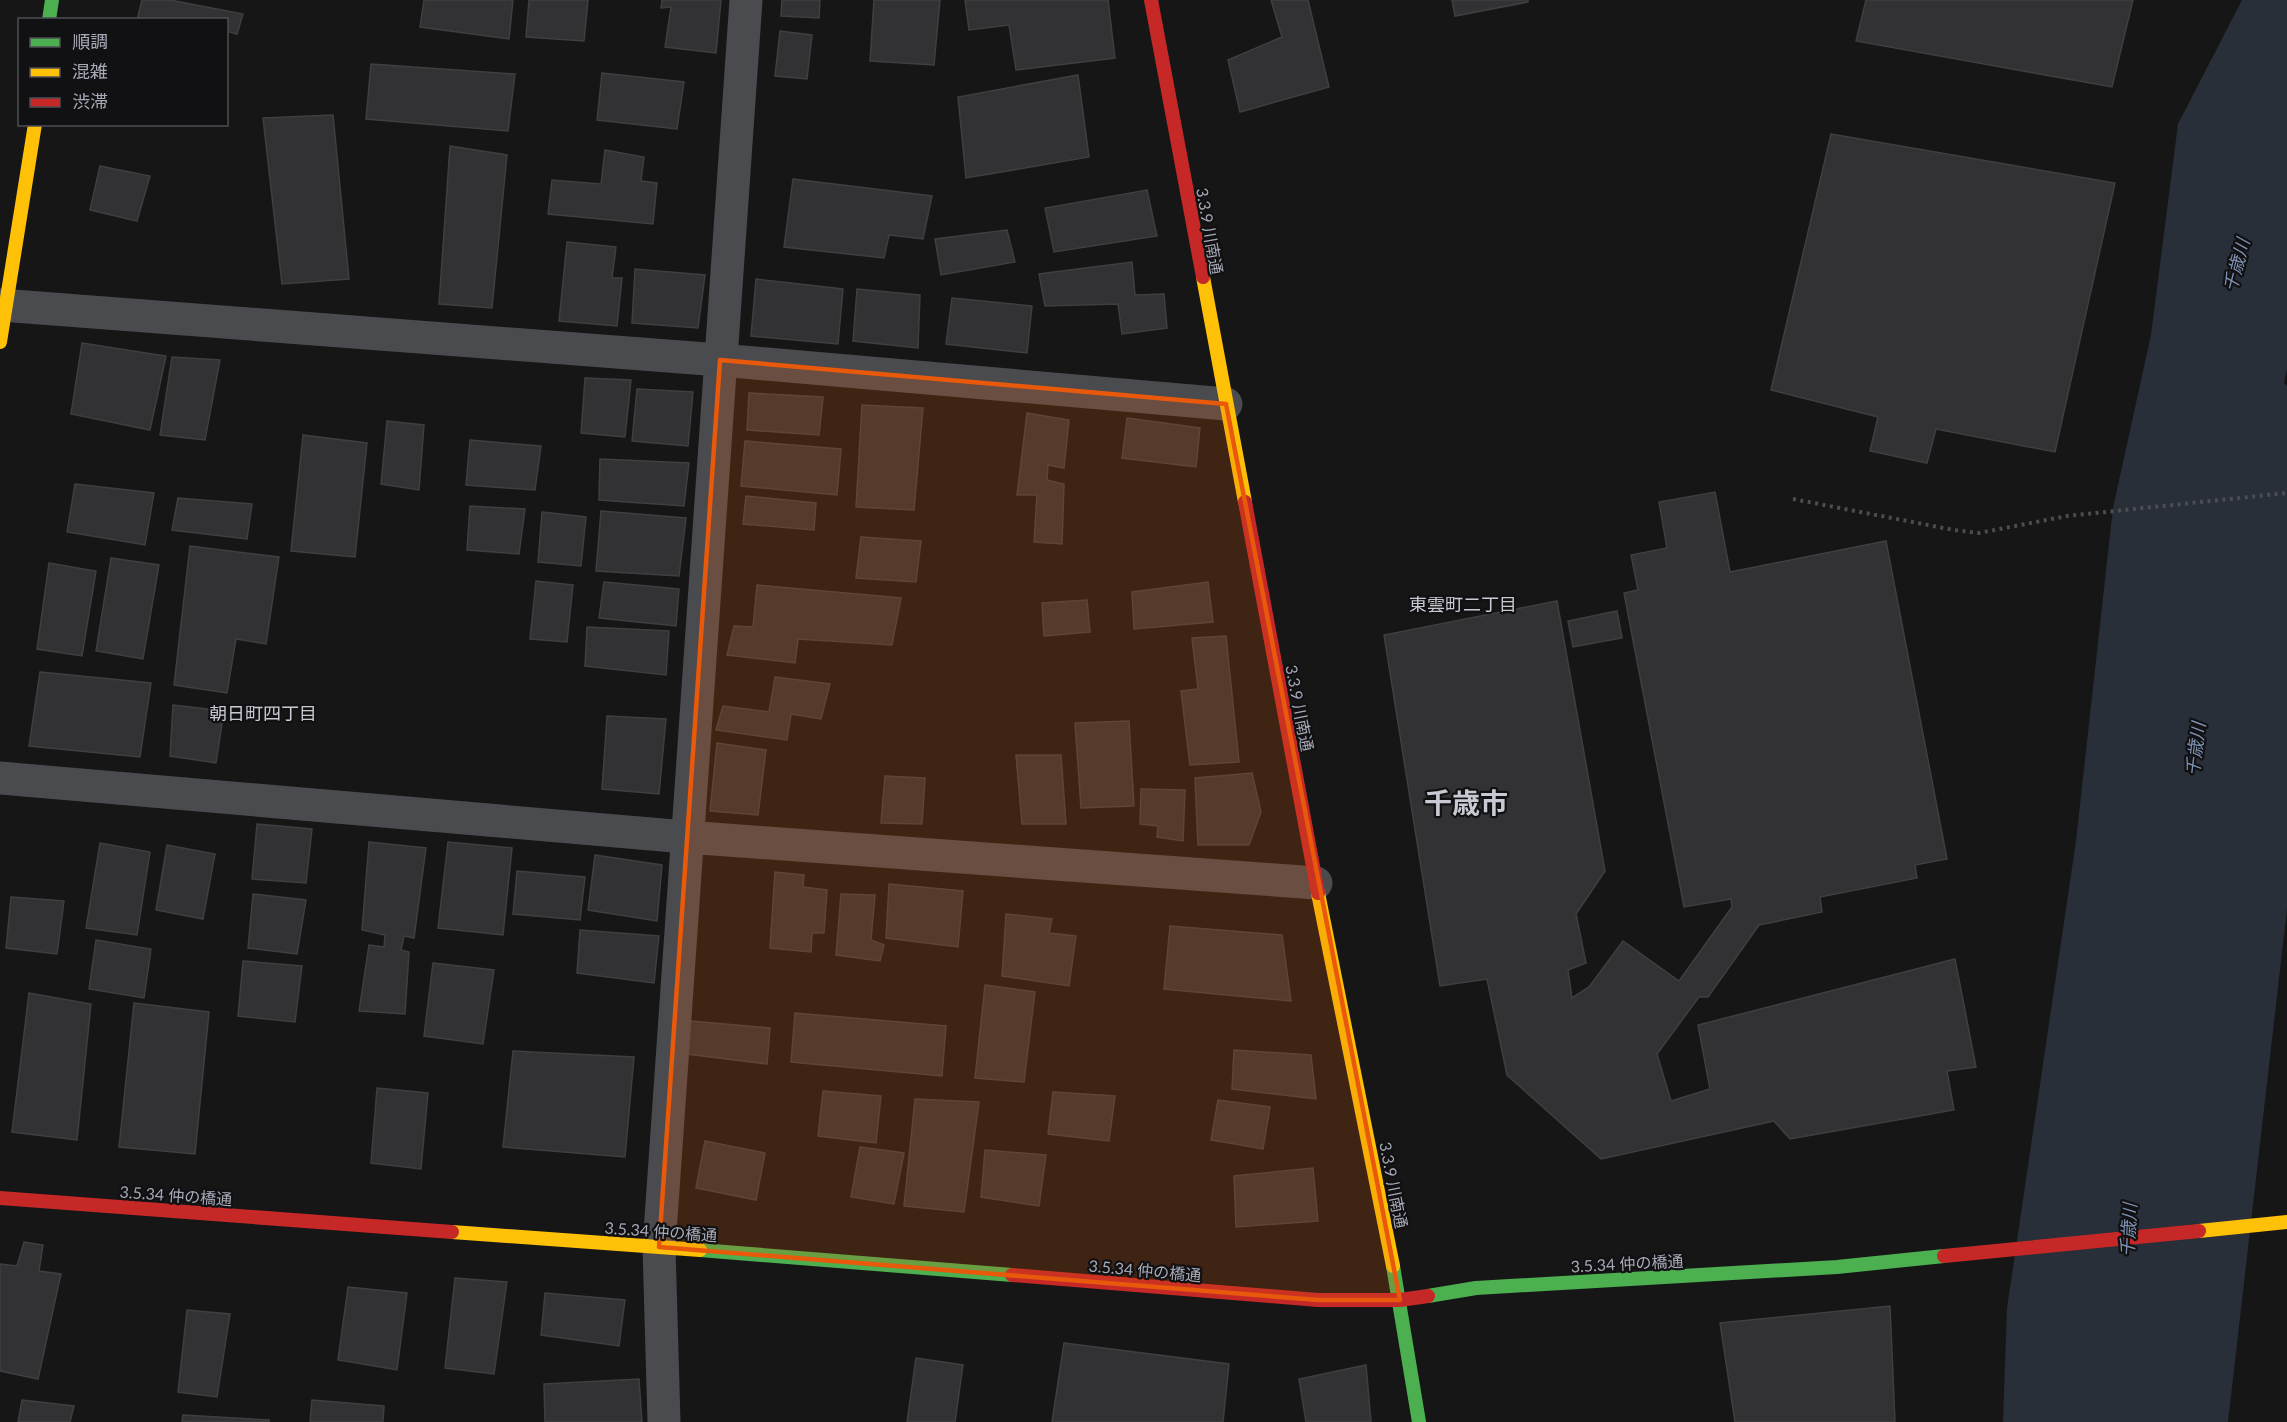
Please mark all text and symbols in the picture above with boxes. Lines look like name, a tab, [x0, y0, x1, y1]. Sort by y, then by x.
legend	[18, 18, 228, 126]
text: 順調	[72, 30, 108, 52]
text: 混雑	[72, 60, 108, 82]
text: 渋滞	[72, 90, 108, 112]
street label: 3.3.9 川南通	[1193, 186, 1227, 276]
water label: 千歳川	[2218, 234, 2254, 294]
district label: 東雲町二丁目	[1409, 593, 1517, 615]
street label: 3.3.9 川南通	[1282, 663, 1318, 753]
district label: 朝日町四丁目	[209, 702, 317, 724]
water label: 千歳川	[2181, 719, 2209, 777]
district label: 千歳市	[1424, 785, 1508, 819]
street label: 3.3.9 川南通	[1376, 1140, 1412, 1230]
street label: 3.5.34 仲の橋通	[119, 1182, 233, 1208]
water label: 千歳川	[2116, 1200, 2141, 1258]
street label: 3.5.34 仲の橋通	[604, 1218, 718, 1244]
street label: 3.5.34 仲の橋通	[1570, 1251, 1684, 1275]
street label: 3.5.34 仲の橋通	[1088, 1256, 1202, 1284]

